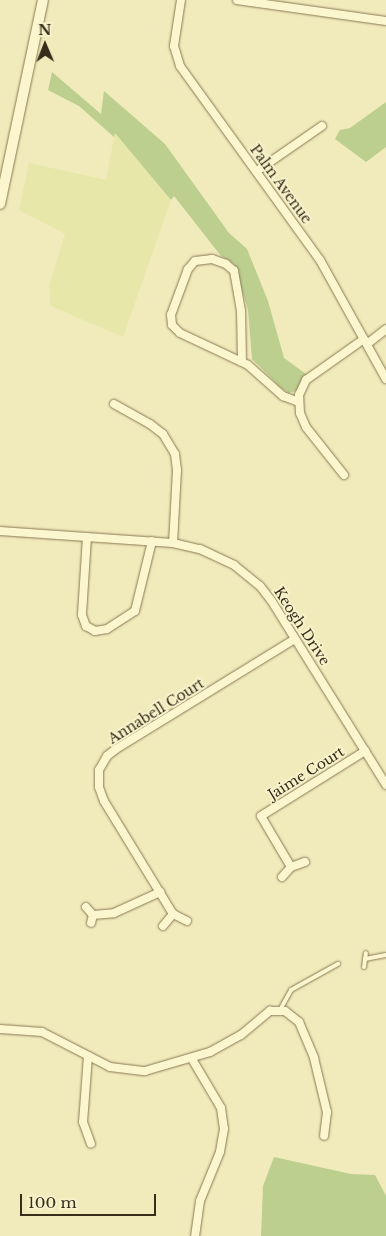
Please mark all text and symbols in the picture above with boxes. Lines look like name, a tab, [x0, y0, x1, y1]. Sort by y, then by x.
north arrow	[20, 20, 70, 70]
text: N	[38, 21, 51, 39]
street label: Palm Avenue	[247, 141, 315, 227]
street label: Keogh Drive	[270, 584, 334, 668]
street label: Annabell Court	[105, 675, 207, 747]
street label: Jaime Court	[265, 743, 347, 803]
scale bar	[22, 1184, 159, 1216]
text: 100 m	[28, 1193, 77, 1212]

